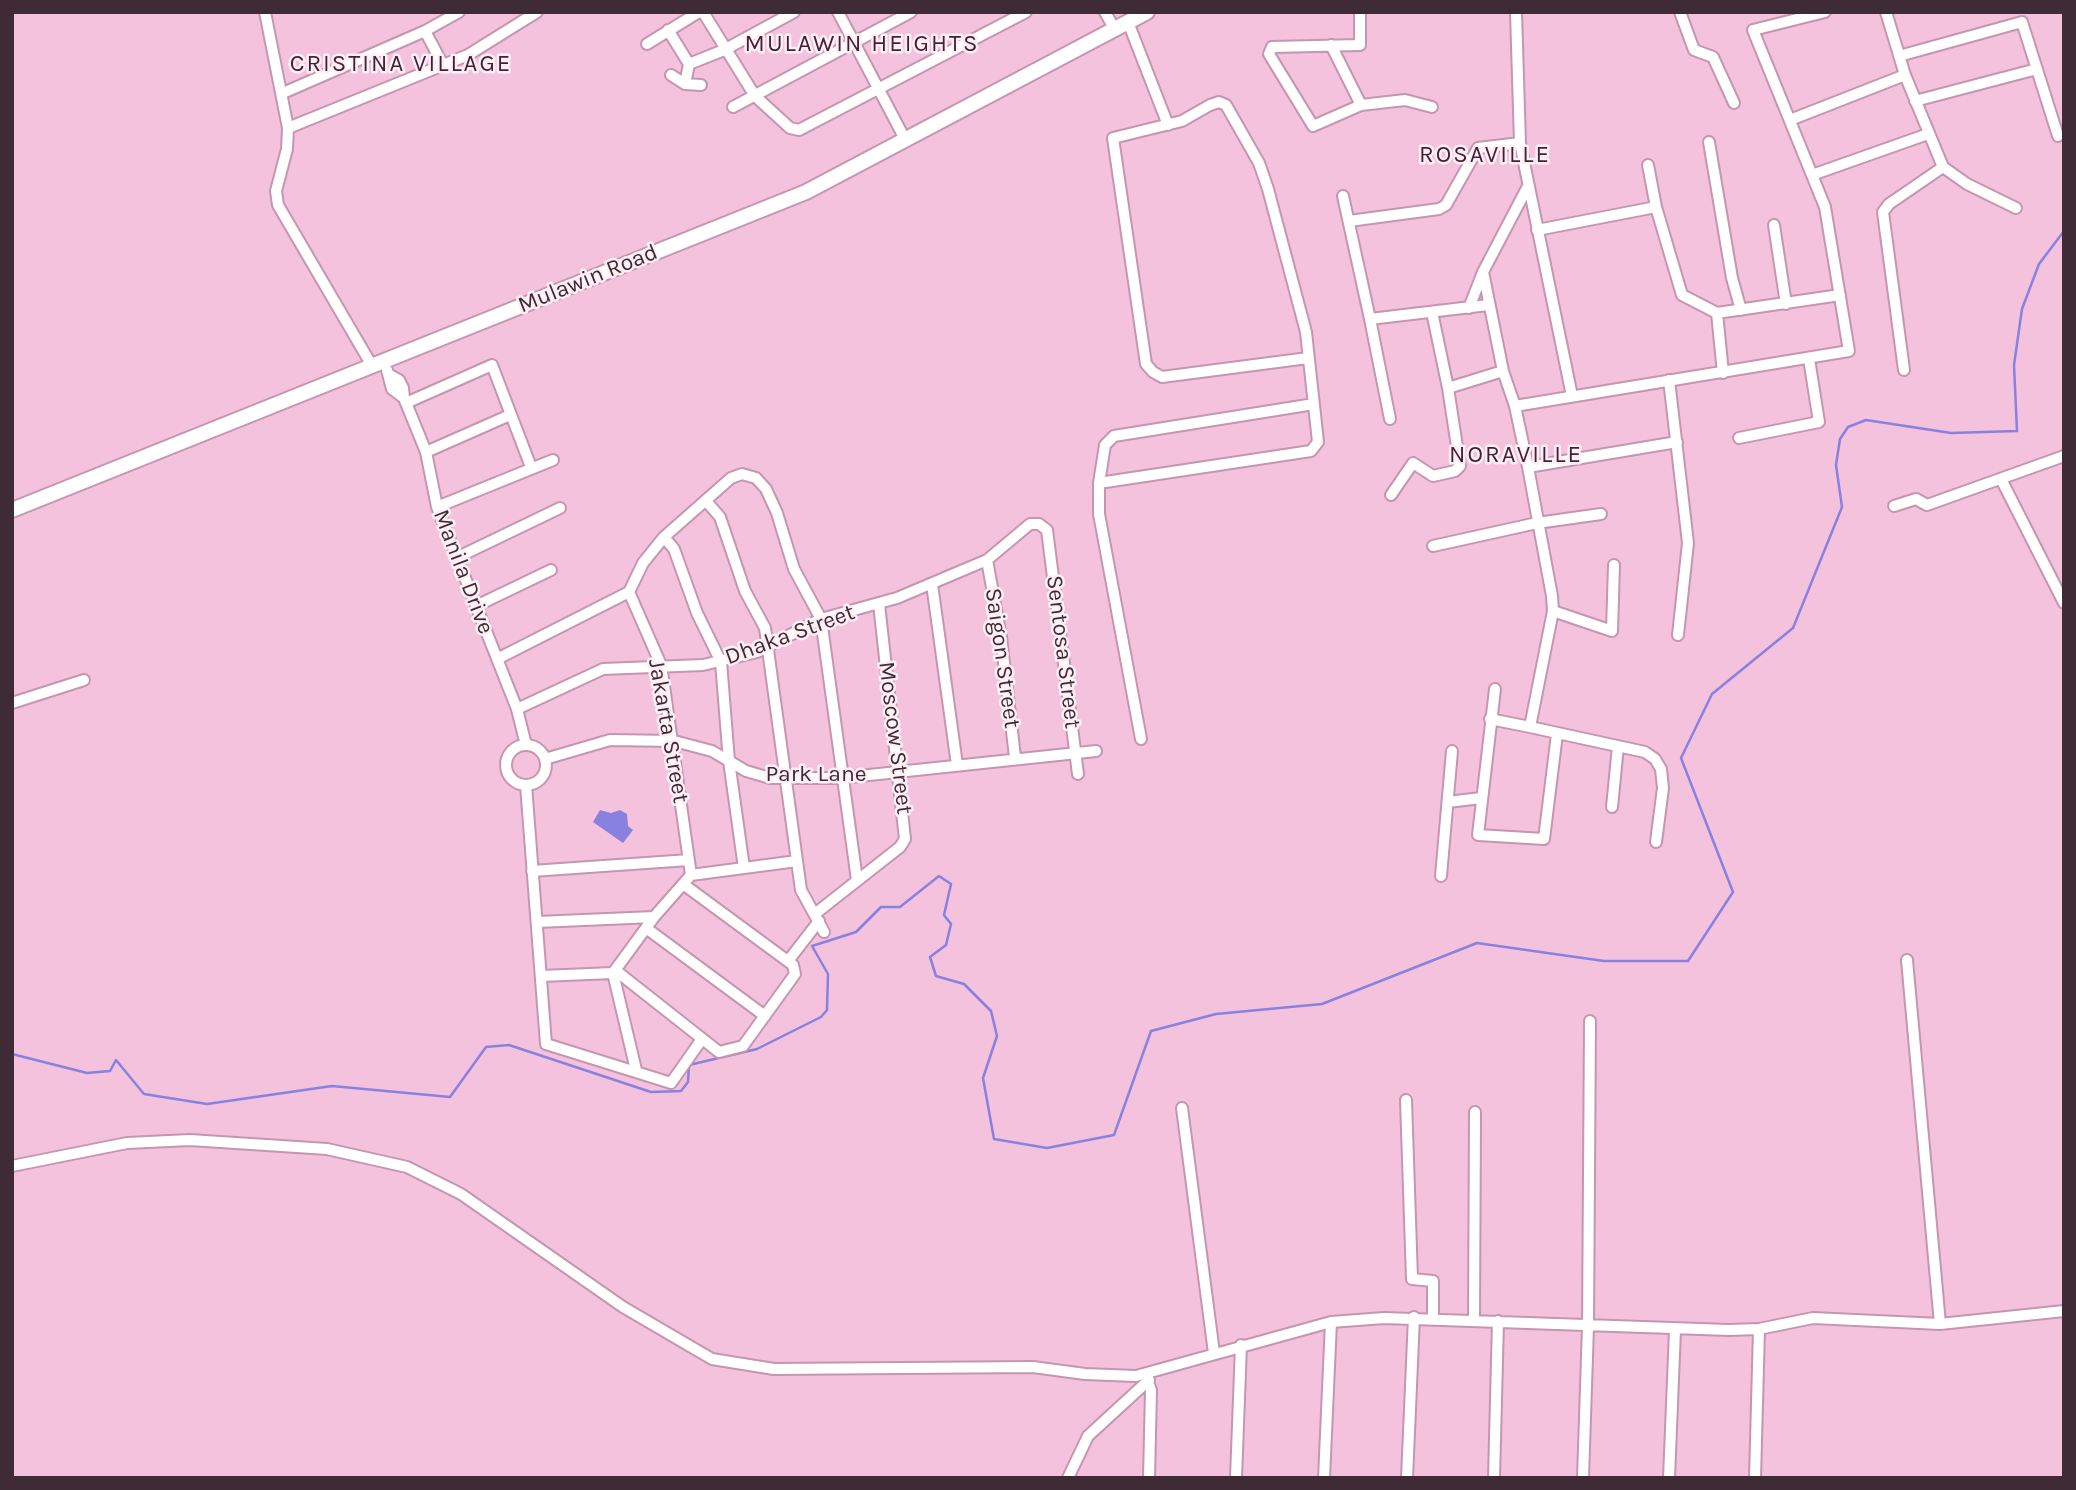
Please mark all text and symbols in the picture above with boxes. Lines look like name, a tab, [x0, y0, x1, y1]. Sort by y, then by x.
district label: MULAWIN HEIGHTS	[746, 30, 978, 58]
district label: CRISTINA VILLAGE	[292, 50, 510, 78]
district label: ROSAVILLE	[1420, 141, 1550, 169]
street label: Mulawin Road	[514, 238, 662, 320]
district label: NORAVILLE	[1450, 441, 1582, 469]
street label: Manila Drive	[427, 506, 499, 638]
street label: Sentosa Street	[1040, 574, 1086, 730]
street label: Saigon Street	[978, 586, 1026, 730]
street label: Dhaka Street	[721, 599, 859, 671]
street label: Jakarta Street	[642, 657, 694, 805]
street label: Moscow Street	[872, 660, 918, 816]
street label: Park Lane	[765, 760, 867, 788]

